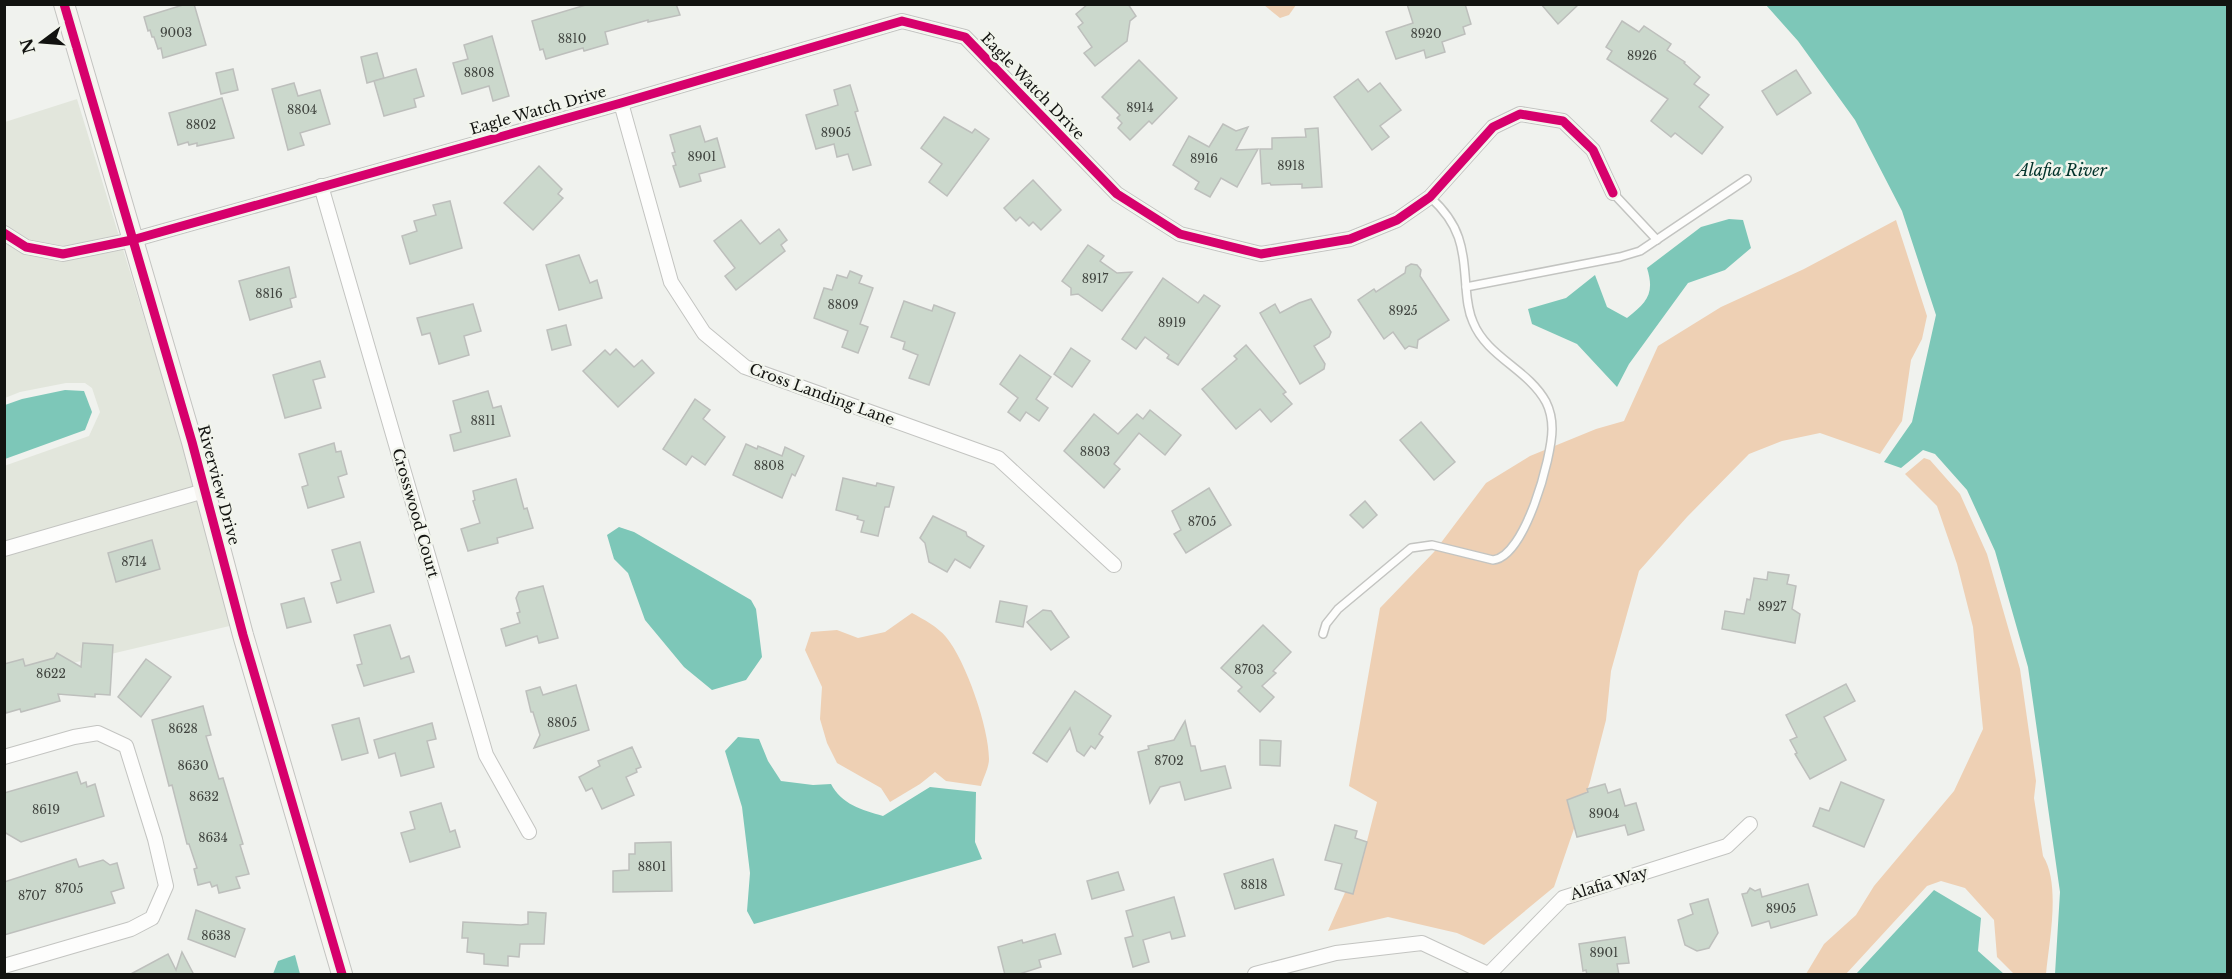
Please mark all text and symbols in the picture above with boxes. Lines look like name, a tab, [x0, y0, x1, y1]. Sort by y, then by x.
north arrow	[12, 12, 72, 72]
house number: 9003	[160, 25, 192, 40]
house number: 8920	[1411, 26, 1441, 41]
street label: Eagle Watch Drive	[977, 29, 1089, 143]
house number: 8810	[558, 31, 586, 46]
text: N	[16, 36, 39, 56]
house number: 8926	[1627, 48, 1657, 63]
house number: 8808	[464, 65, 494, 80]
street label: Eagle Watch Drive	[468, 81, 608, 139]
house number: 8914	[1126, 100, 1154, 115]
house number: 8804	[287, 102, 317, 117]
house number: 8802	[186, 117, 216, 132]
house number: 8905	[821, 125, 851, 140]
house number: 8901	[688, 149, 716, 164]
house number: 8916	[1190, 151, 1218, 166]
house number: 8918	[1277, 158, 1305, 173]
water label: Alafia River	[2015, 160, 2108, 180]
house number: 8917	[1082, 271, 1109, 286]
house number: 8816	[255, 286, 283, 301]
house number: 8809	[828, 297, 858, 312]
house number: 8925	[1388, 303, 1418, 318]
house number: 8919	[1158, 315, 1186, 330]
street label: Cross Landing Lane	[747, 359, 897, 429]
house number: 8811	[470, 413, 496, 428]
street label: Riverview Drive	[194, 423, 244, 547]
house number: 8803	[1080, 444, 1110, 459]
street label: Crosswood Court	[388, 446, 444, 580]
house number: 8808	[754, 458, 784, 473]
house number: 8705	[1188, 514, 1217, 529]
house number: 8714	[121, 554, 147, 569]
house number: 8927	[1758, 599, 1787, 614]
house number: 8703	[1234, 662, 1264, 677]
house number: 8622	[36, 666, 66, 681]
house number: 8805	[547, 715, 577, 730]
house number: 8628	[168, 721, 198, 736]
house number: 8702	[1154, 753, 1184, 768]
house number: 8630	[178, 758, 208, 773]
house number: 8632	[189, 789, 219, 804]
house number: 8619	[32, 802, 60, 817]
house number: 8904	[1589, 806, 1619, 821]
house number: 8634	[198, 830, 228, 845]
house number: 8801	[638, 859, 666, 874]
street label: Alafia Way	[1567, 862, 1651, 904]
house number: 8818	[1240, 877, 1268, 892]
house number: 8705	[55, 881, 84, 896]
house number: 8707	[18, 888, 47, 903]
house number: 8905	[1766, 901, 1796, 916]
house number: 8638	[201, 928, 231, 943]
house number: 8901	[1590, 945, 1618, 960]

